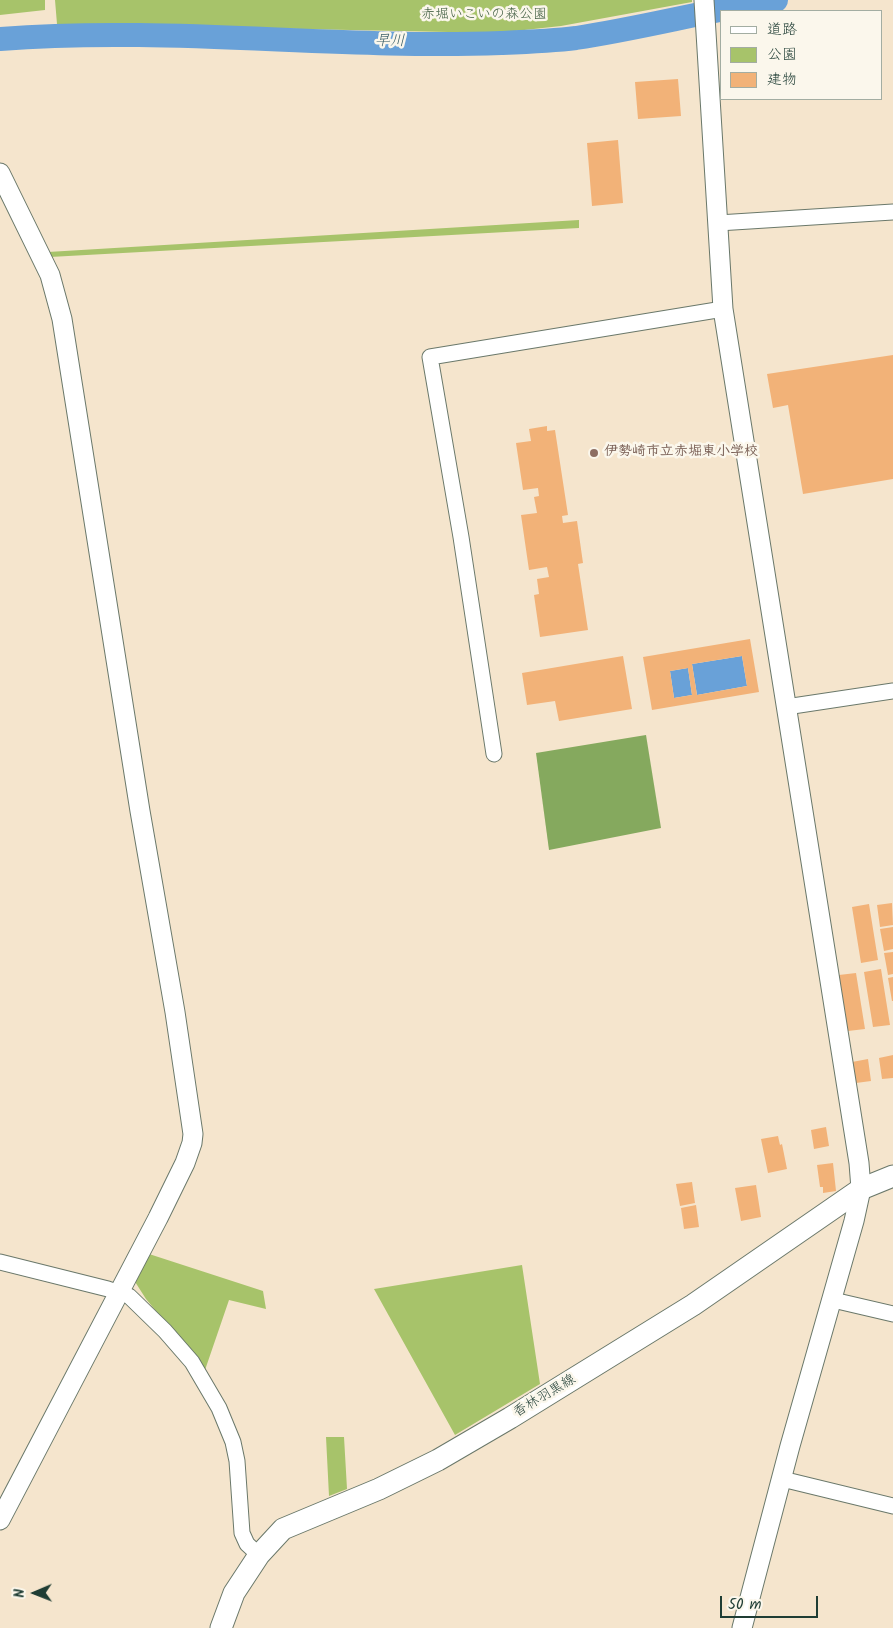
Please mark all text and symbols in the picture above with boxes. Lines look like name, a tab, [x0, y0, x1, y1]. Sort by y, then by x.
park label: 赤堀いこいの森公園	[421, 8, 547, 24]
legend	[720, 10, 883, 100]
text: 道路	[767, 18, 797, 42]
water label: 早川	[375, 33, 405, 51]
text: 公園	[767, 43, 797, 67]
text: 建物	[767, 68, 797, 92]
place label: 伊勢崎市立赤堀東小学校	[604, 445, 758, 461]
marker: 伊勢崎市立赤堀東小学校	[588, 447, 600, 459]
street label: 香林羽黒線	[511, 1372, 579, 1422]
north arrow	[10, 1568, 60, 1618]
scale bar	[723, 1586, 820, 1618]
text: N	[9, 1589, 31, 1598]
text: 50 m	[728, 1593, 762, 1617]

